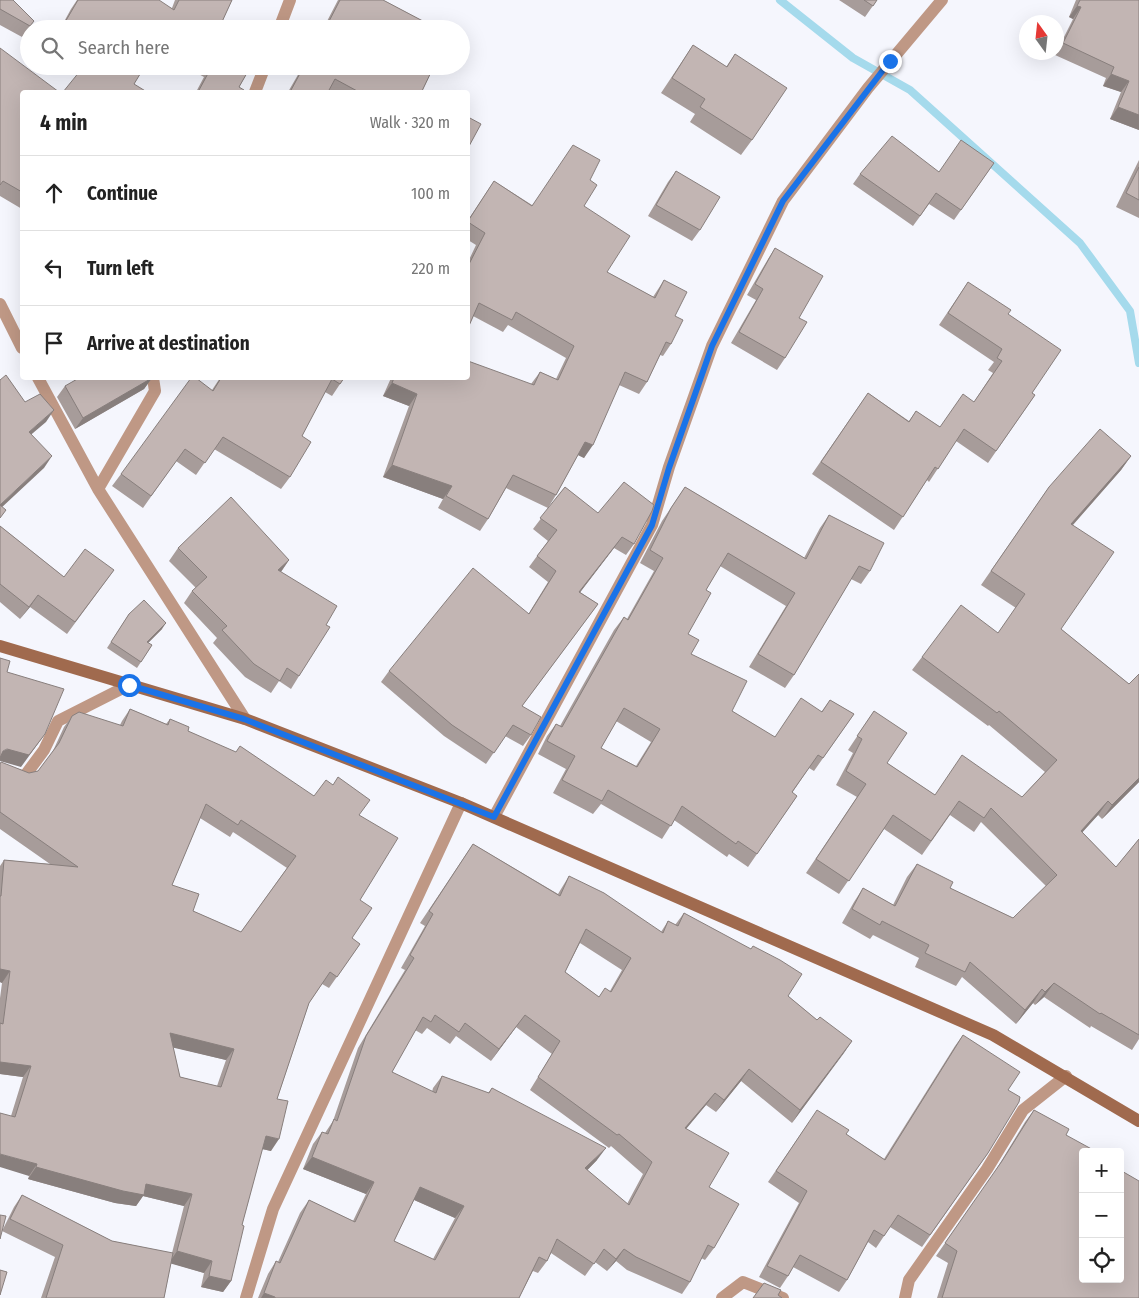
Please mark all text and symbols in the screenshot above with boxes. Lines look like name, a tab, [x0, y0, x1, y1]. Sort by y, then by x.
north arrow	[1019, 15, 1064, 60]
search box	[20, 20, 470, 75]
icon: search	[38, 34, 66, 62]
text: Search here	[78, 36, 170, 59]
route end	[879, 50, 902, 73]
text: 4 min	[40, 110, 88, 136]
text: Walk · 320 m	[370, 113, 450, 132]
icon: ahead	[40, 179, 68, 207]
text: Continue	[87, 182, 158, 205]
text: 100 m	[411, 184, 450, 203]
icon: left	[40, 254, 68, 282]
text: Turn left	[87, 257, 154, 280]
text: 220 m	[411, 259, 450, 278]
icon: arrive	[40, 329, 68, 357]
text: Arrive at destination	[87, 332, 250, 355]
route start	[118, 674, 141, 697]
map controls	[1079, 1148, 1124, 1283]
button: +	[1079, 1148, 1124, 1193]
button: −	[1079, 1193, 1124, 1238]
button: locate	[1079, 1238, 1124, 1283]

